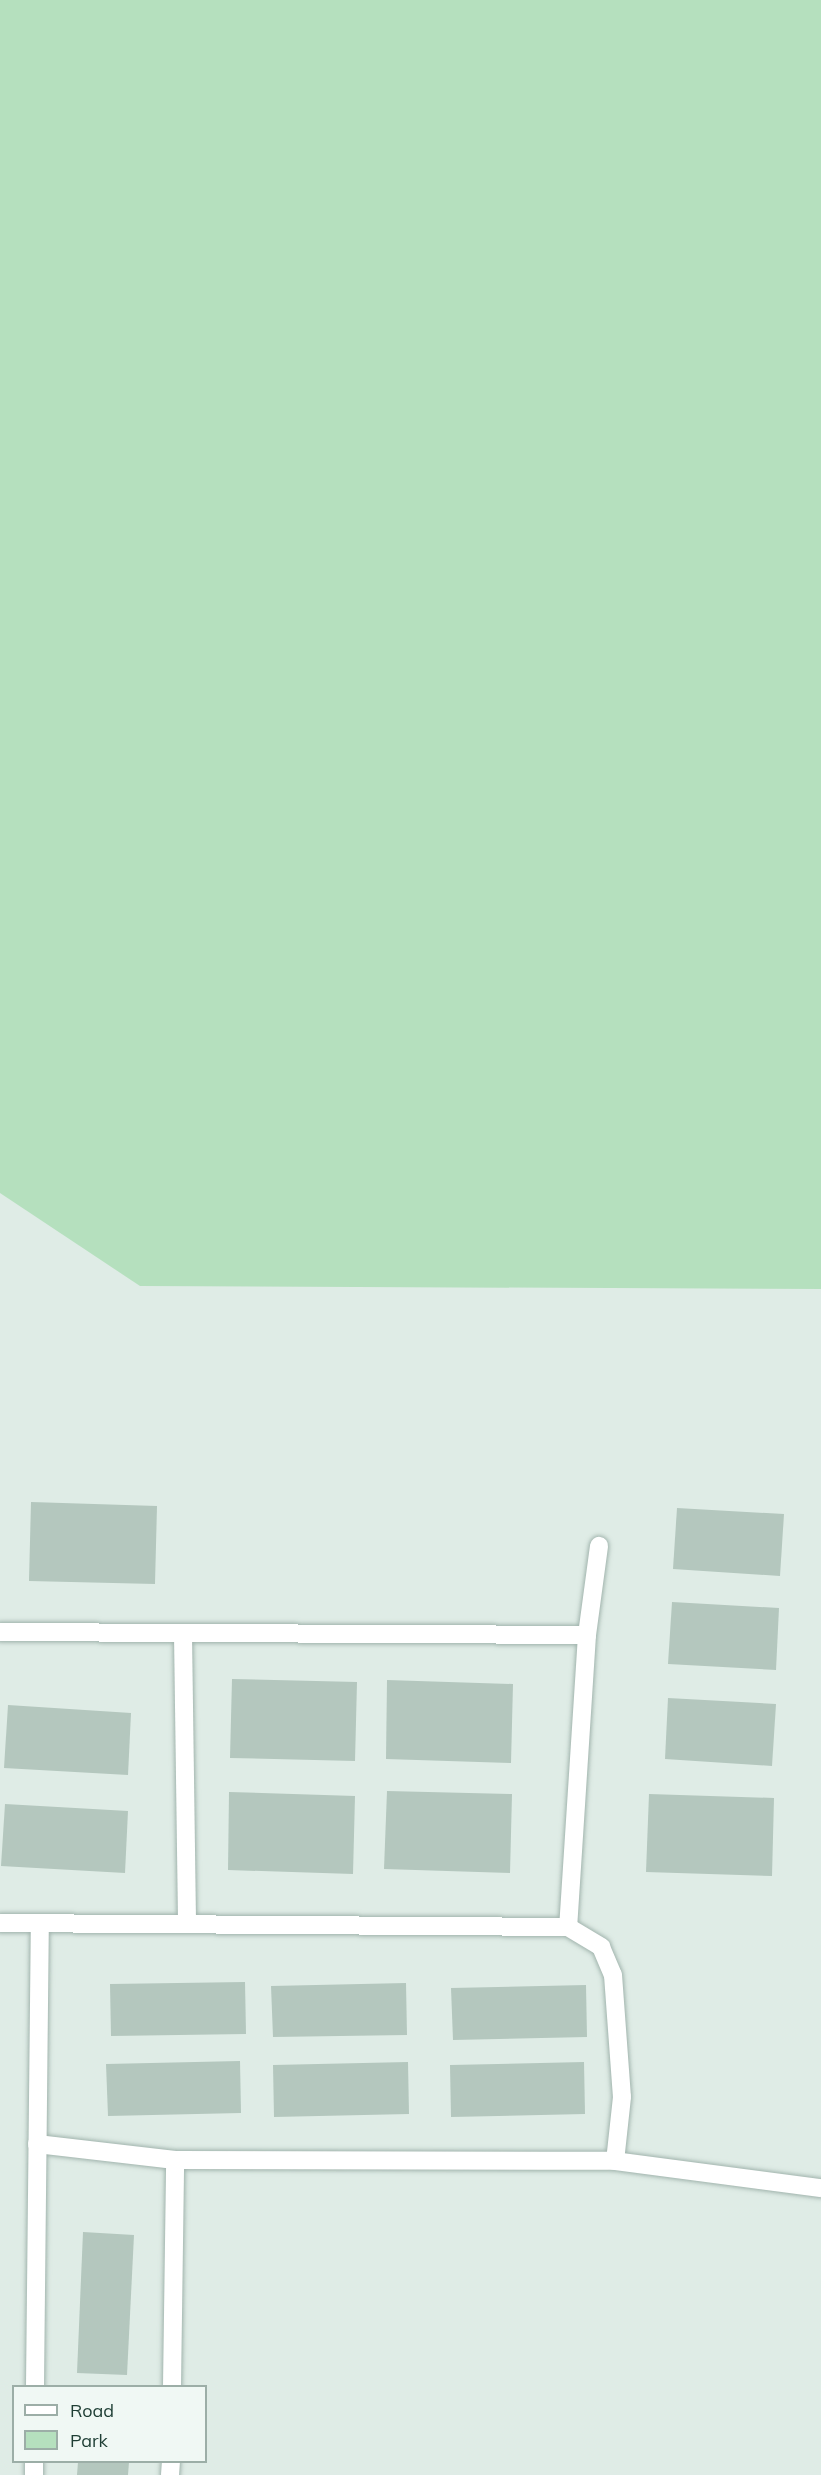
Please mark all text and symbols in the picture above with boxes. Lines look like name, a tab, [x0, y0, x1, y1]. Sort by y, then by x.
legend	[12, 2385, 207, 2463]
text: Road	[70, 2399, 114, 2422]
text: Park	[70, 2429, 108, 2452]

